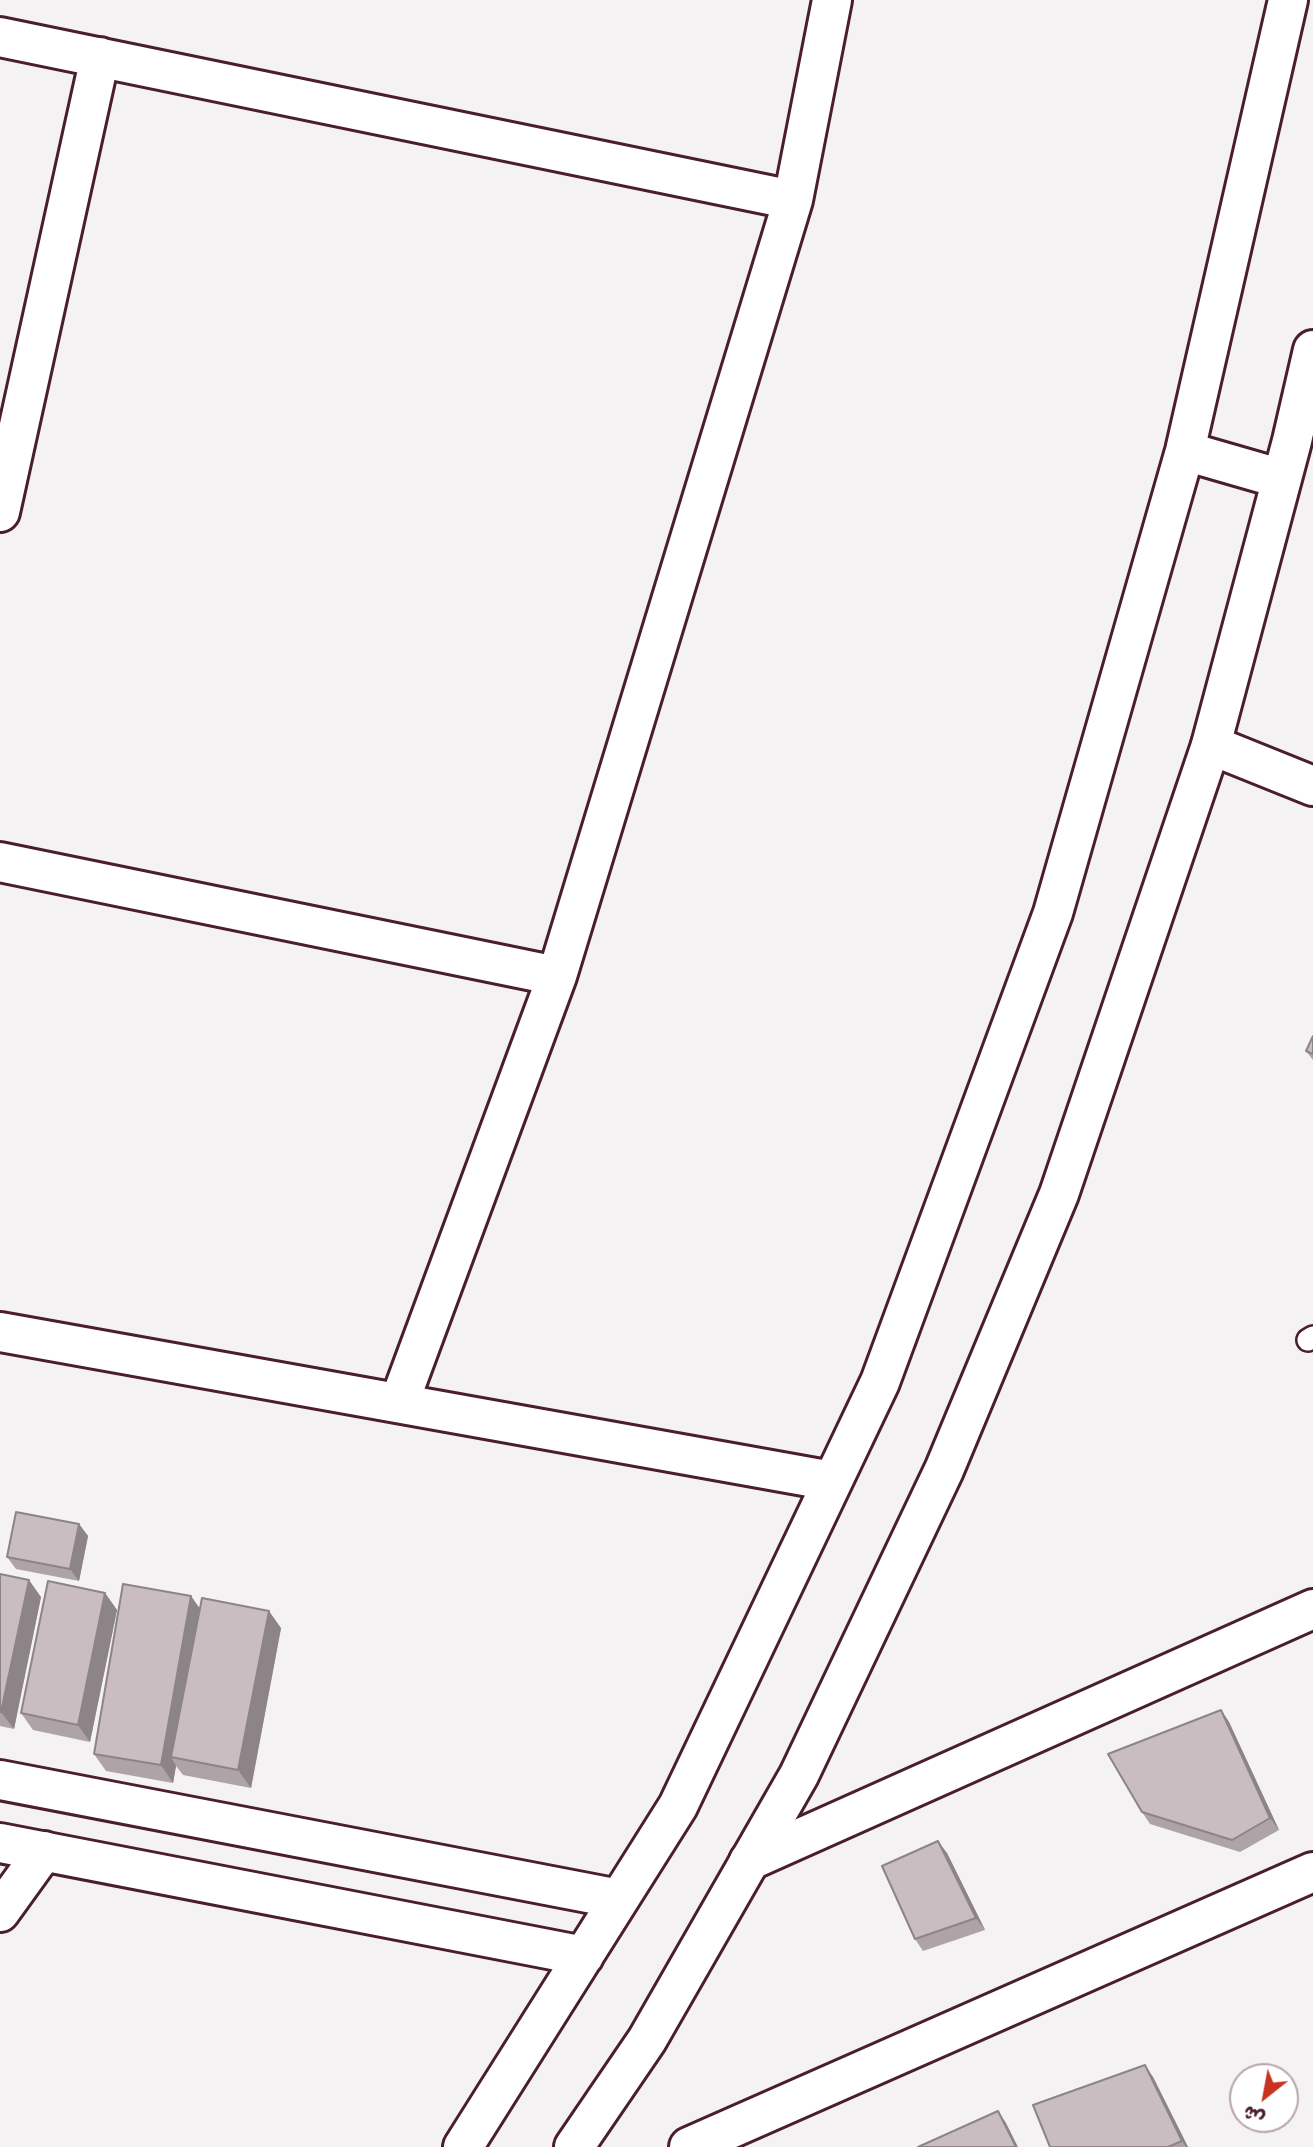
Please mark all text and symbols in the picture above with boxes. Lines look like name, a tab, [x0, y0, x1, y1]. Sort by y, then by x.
north arrow	[1229, 2063, 1299, 2133]
text: ش	[1238, 2098, 1270, 2132]

